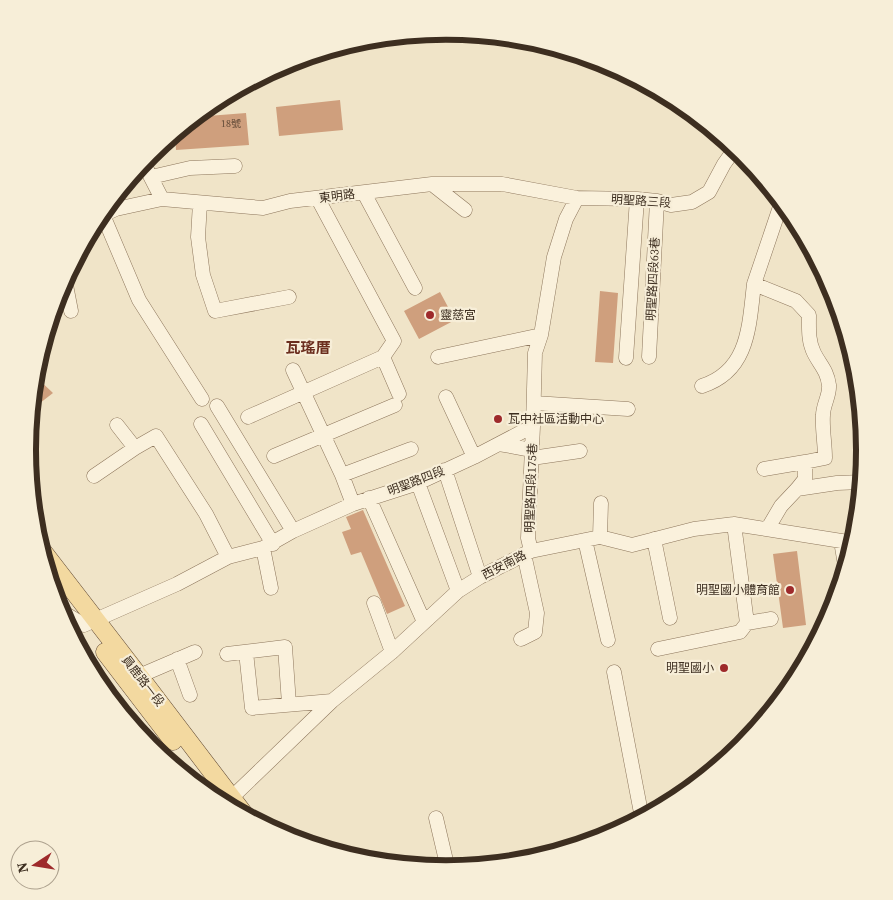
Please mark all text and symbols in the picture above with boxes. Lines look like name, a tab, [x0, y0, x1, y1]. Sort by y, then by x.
house number: 18號	[221, 117, 241, 130]
street label: 東明路	[318, 186, 356, 206]
street label: 明聖路三段	[611, 191, 671, 211]
street label: 明聖路四段63巷	[643, 237, 663, 321]
place label: 靈慈宮	[440, 307, 476, 323]
marker: 靈慈宮	[424, 309, 436, 321]
district label: 瓦瑤厝	[285, 337, 331, 358]
place label: 瓦中社區活動中心	[508, 411, 604, 427]
marker: 瓦中社區活動中心	[492, 413, 504, 425]
street label: 明聖路四段175巷	[521, 443, 541, 533]
street label: 明聖路四段	[385, 463, 447, 499]
street label: 西安南路	[479, 547, 529, 583]
place label: 明聖國小體育館	[696, 582, 780, 598]
marker: 明聖國小體育館	[784, 584, 796, 596]
street label: 員鹿路一段	[118, 652, 168, 710]
place label: 明聖國小	[666, 660, 714, 676]
marker: 明聖國小	[718, 662, 730, 674]
north arrow	[10, 840, 60, 890]
text: N	[11, 861, 33, 875]

